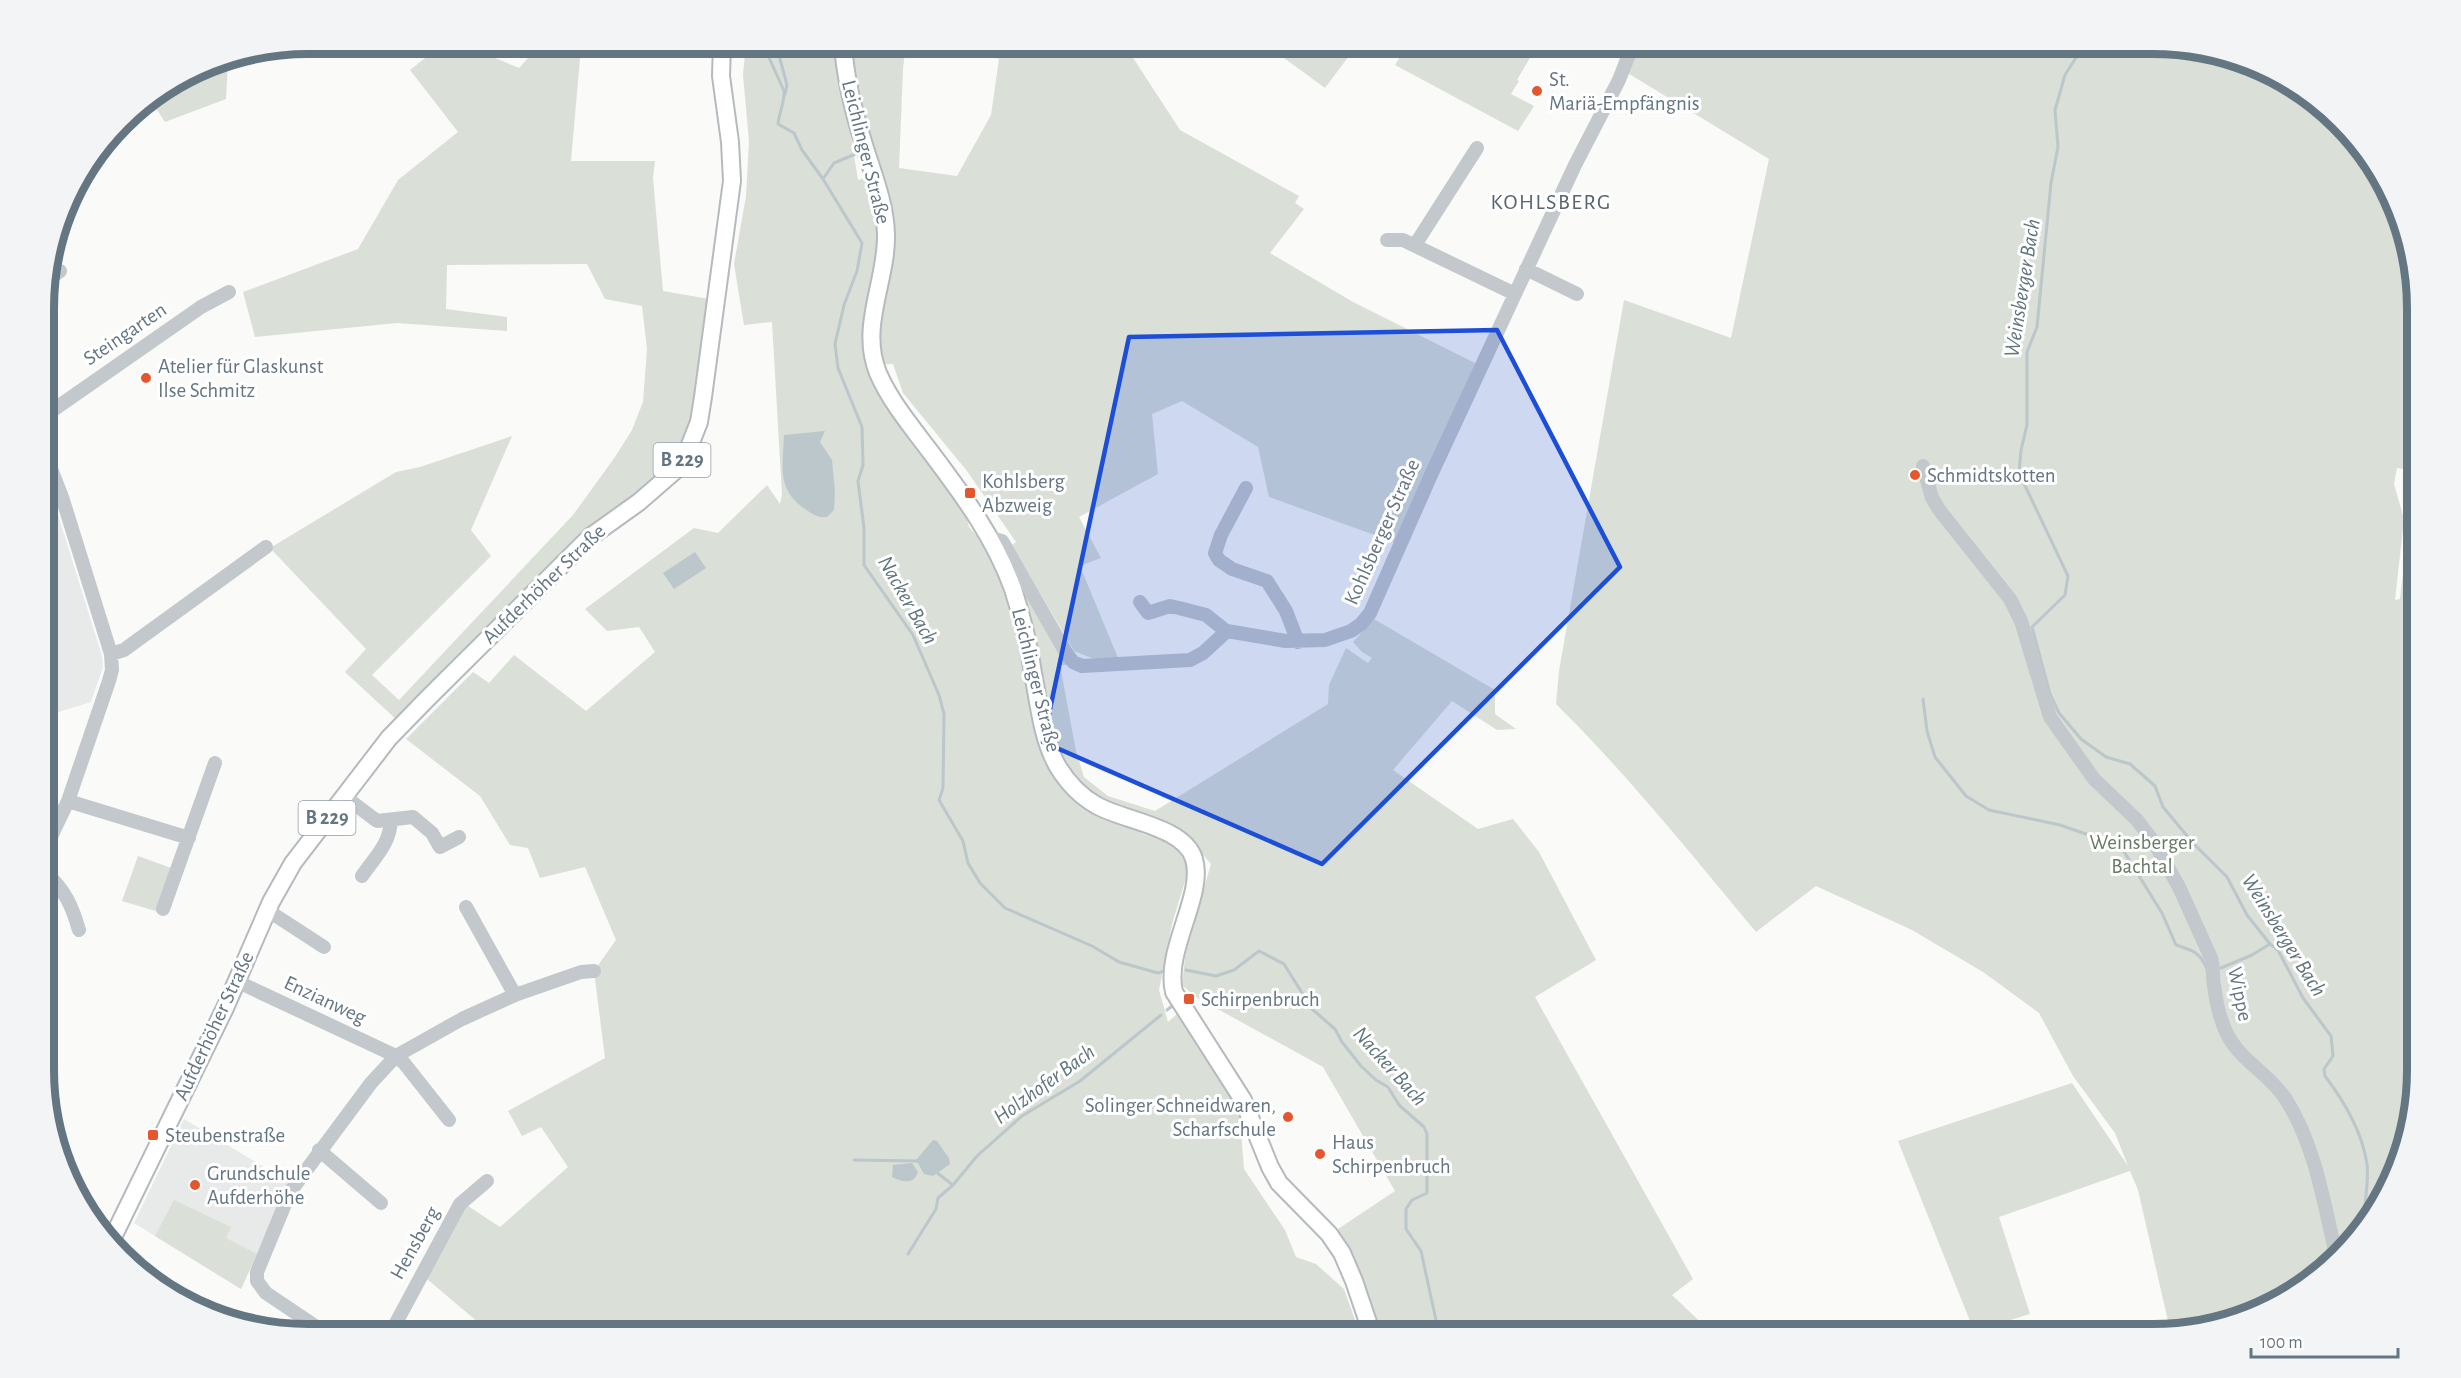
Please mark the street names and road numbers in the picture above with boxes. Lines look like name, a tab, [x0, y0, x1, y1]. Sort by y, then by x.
street label: Leichlinger Straße	[838, 78, 894, 226]
street label: Steingarten	[80, 299, 170, 369]
road number: B 229	[654, 443, 710, 477]
street label: Kohlsberger Straße	[1341, 456, 1423, 608]
street label: Aufderhöher Straße	[478, 520, 610, 648]
street label: Leichlinger Straße	[1008, 606, 1064, 754]
road number: B 229	[298, 801, 356, 835]
street label: Aufderhöher Straße	[170, 948, 258, 1104]
street label: Wippe	[2224, 965, 2256, 1023]
street label: Enzianweg	[281, 972, 370, 1028]
street label: Hensberg	[386, 1202, 444, 1283]

